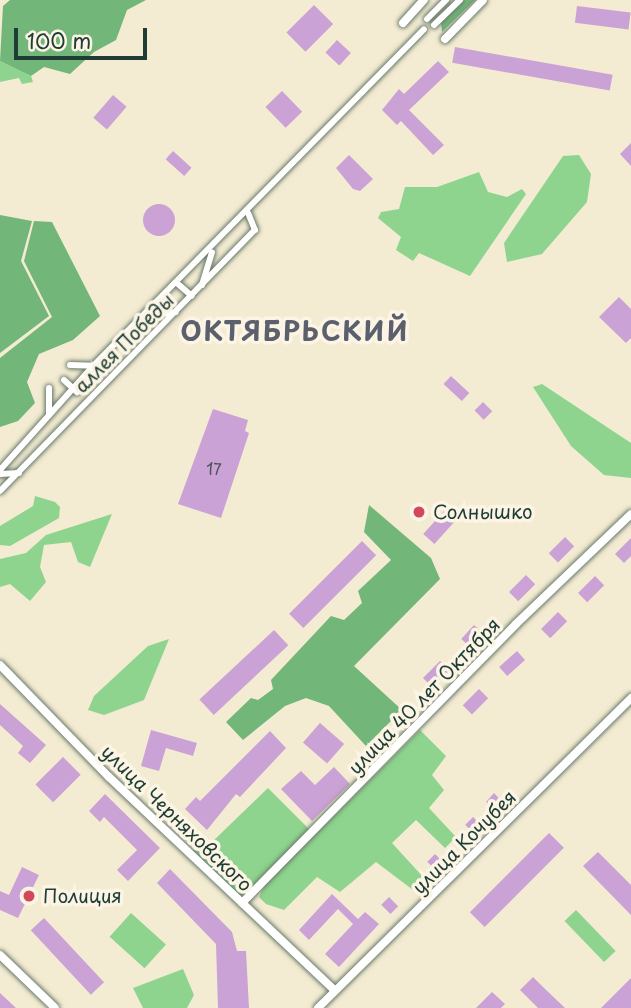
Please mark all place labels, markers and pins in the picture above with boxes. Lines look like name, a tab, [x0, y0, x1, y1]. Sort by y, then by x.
place label: Солнышко	[433, 501, 533, 523]
marker: Солнышко	[411, 504, 427, 520]
place label: Полиция	[43, 885, 122, 907]
marker: Полиция	[21, 888, 37, 904]

